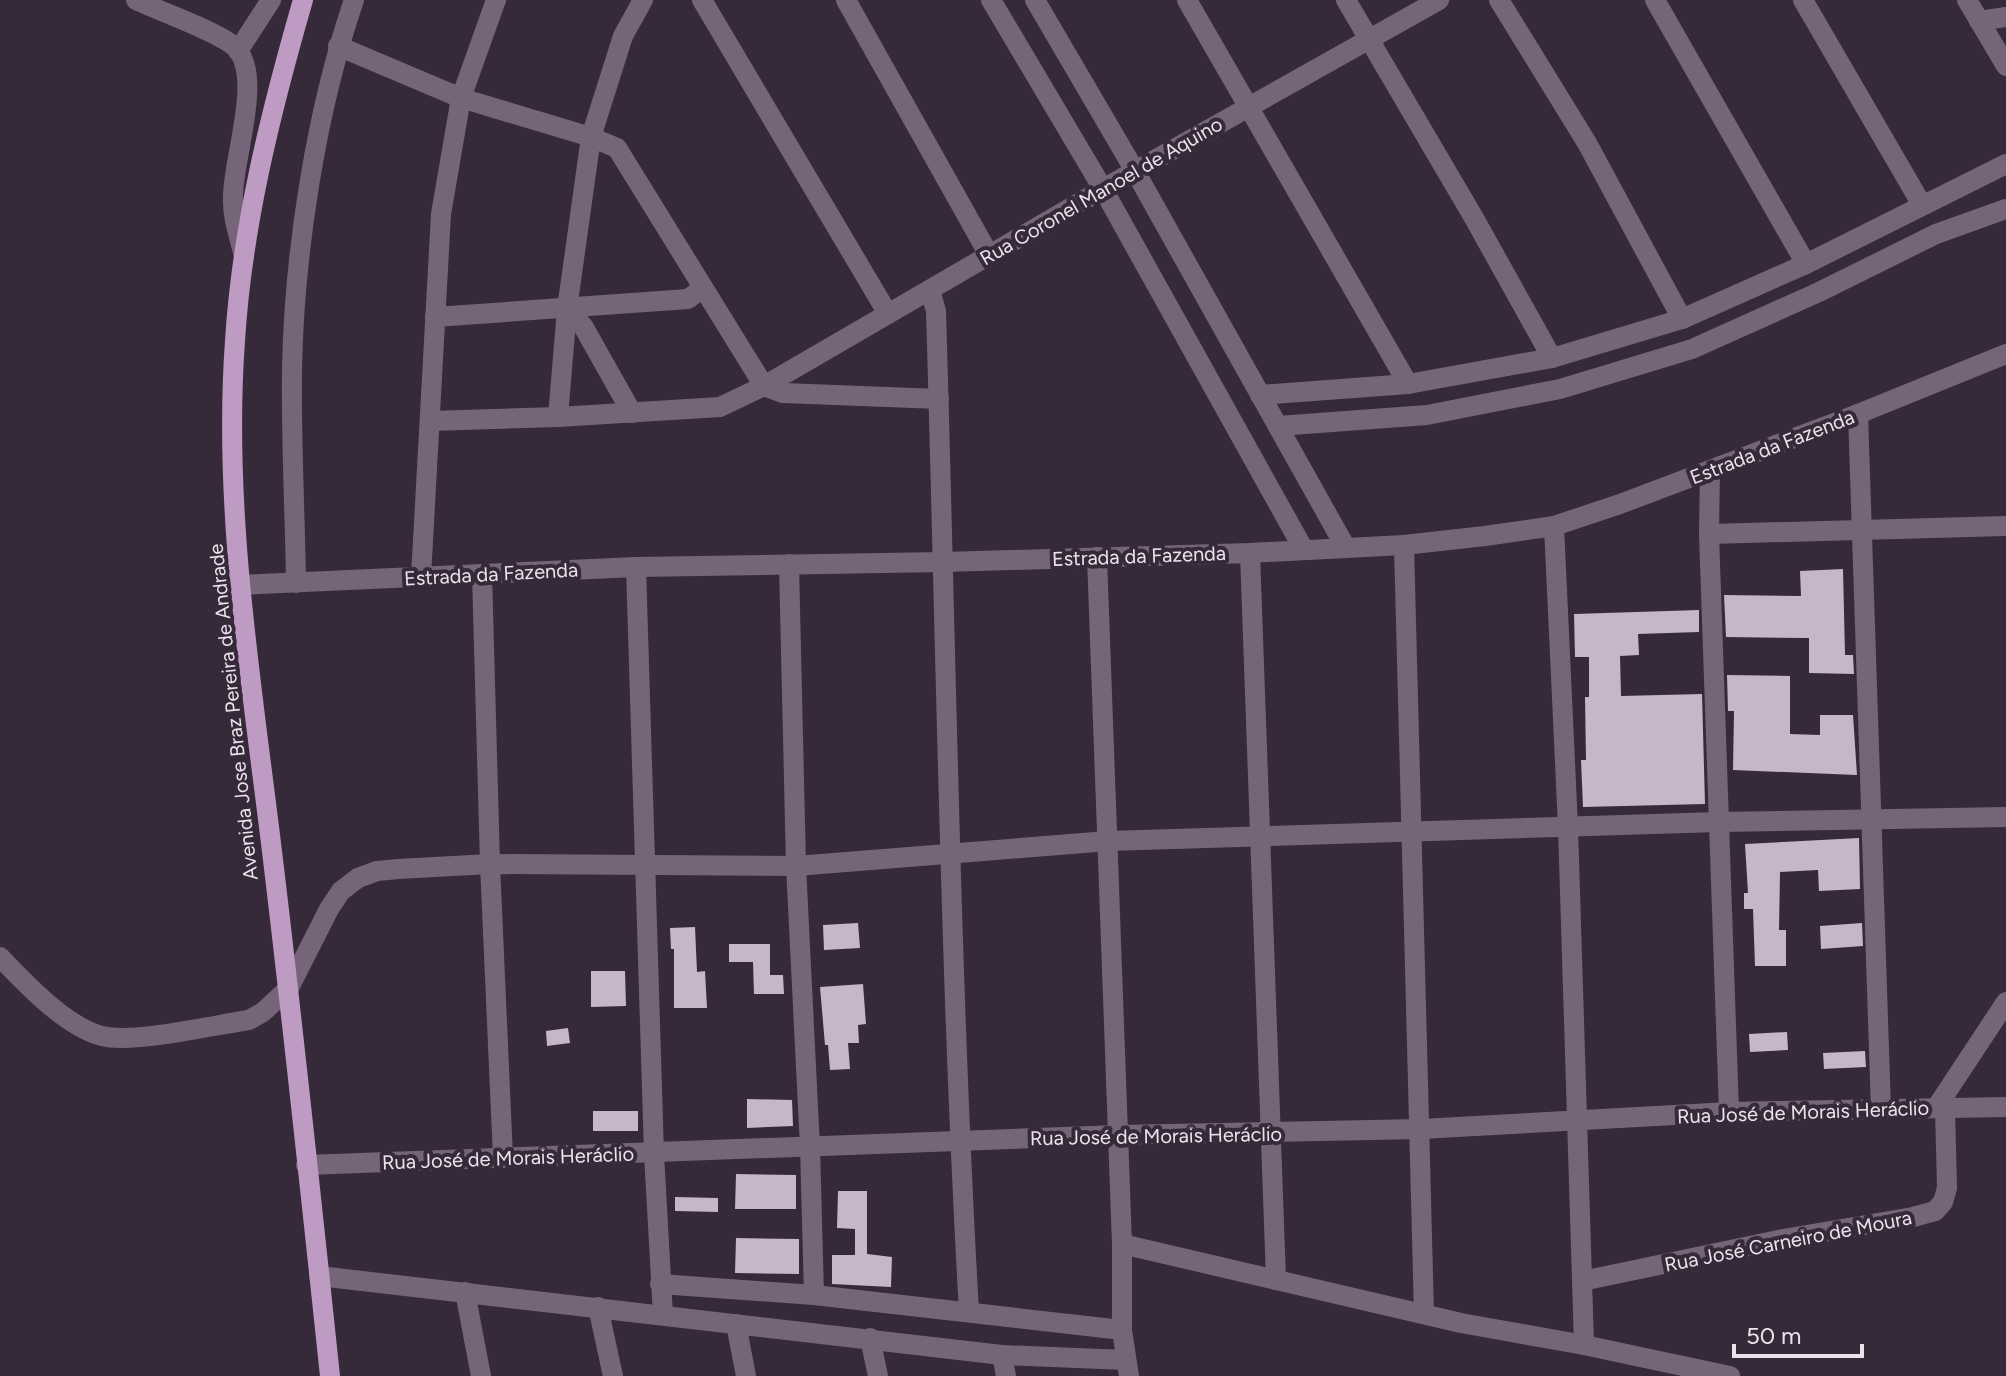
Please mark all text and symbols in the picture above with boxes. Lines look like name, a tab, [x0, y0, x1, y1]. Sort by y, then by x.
street label: Rua Coronel Manoel de Aquino	[976, 112, 1226, 270]
street label: Estrada da Fazenda	[1686, 405, 1858, 489]
street label: Estrada da Fazenda	[1052, 541, 1226, 571]
street label: Avenida Jose Braz Pereira de Andrade	[203, 543, 263, 881]
street label: Estrada da Fazenda	[403, 557, 579, 591]
street label: Rua José de Morais Heráclio	[1677, 1096, 1929, 1128]
street label: Rua José de Morais Heráclio	[1030, 1122, 1282, 1150]
street label: Rua José de Morais Heráclio	[382, 1142, 634, 1174]
street label: Rua José Carneiro de Moura	[1662, 1205, 1914, 1277]
scale bar	[1734, 1308, 1862, 1358]
text: 50 m	[1746, 1321, 1802, 1350]

